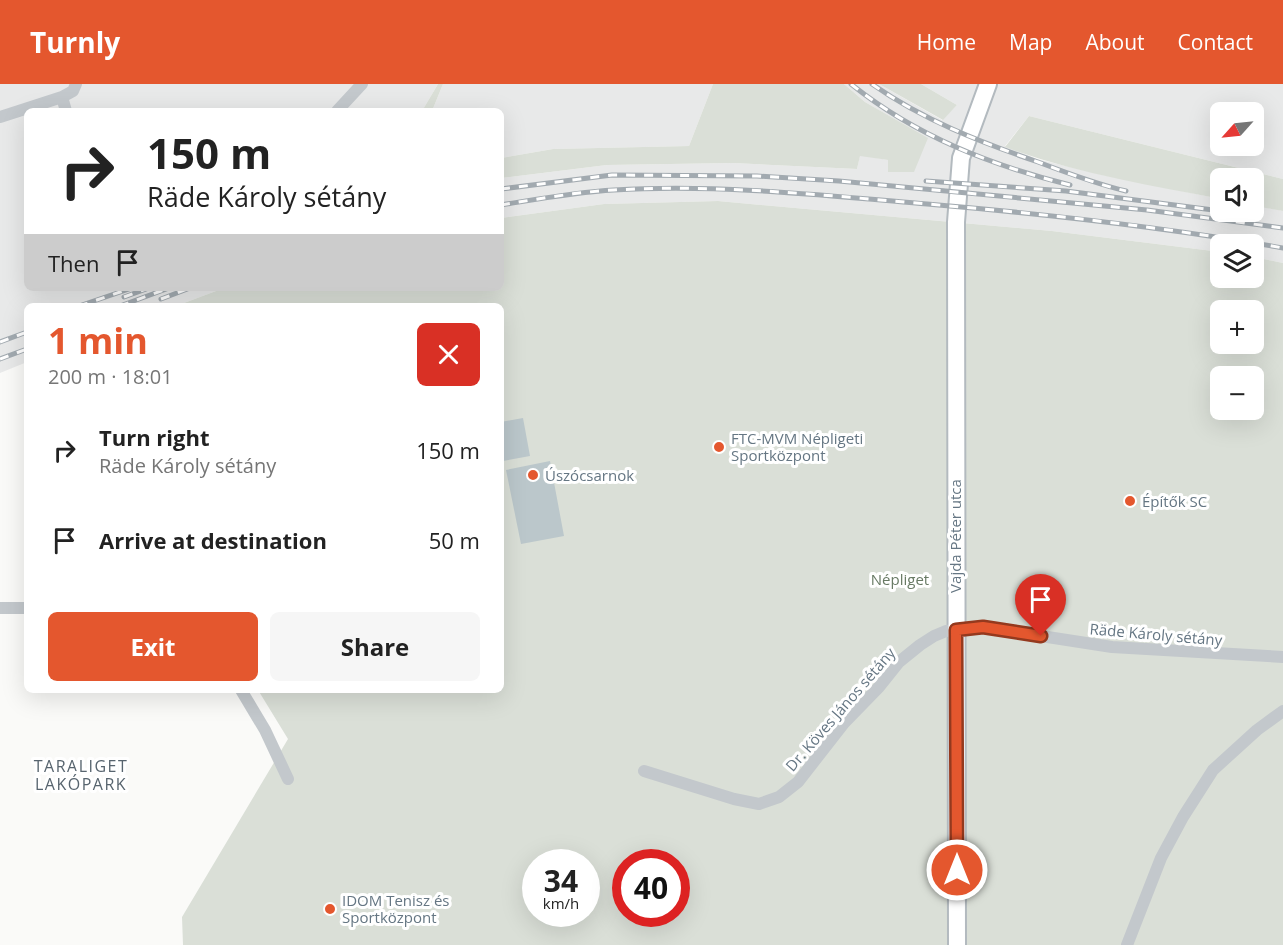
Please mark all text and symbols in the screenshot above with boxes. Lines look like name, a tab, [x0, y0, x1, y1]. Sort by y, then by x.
text: Turnly	[30, 23, 120, 61]
text: Home	[917, 28, 976, 56]
text: Map	[1009, 28, 1052, 56]
text: About	[1085, 28, 1145, 56]
text: Contact	[1178, 28, 1253, 56]
north arrow	[1210, 102, 1264, 156]
map controls	[1210, 102, 1264, 420]
text: 150 m	[147, 124, 271, 181]
icon: right	[48, 132, 126, 210]
button: sound	[1210, 168, 1264, 222]
text: Räde Károly sétány	[147, 178, 386, 215]
button: layers	[1210, 234, 1264, 288]
icon: arrive	[111, 246, 144, 279]
text: Then	[48, 248, 99, 278]
button: +	[1210, 300, 1264, 354]
text: 1 min	[48, 316, 148, 365]
button: close	[417, 323, 480, 386]
text: 200 m · 18:01	[48, 363, 173, 390]
button: −	[1210, 366, 1264, 420]
text: Turn right	[99, 422, 210, 452]
place label: FTC-MVM Népligeti Sportközpont	[731, 428, 863, 465]
icon: right	[48, 434, 81, 467]
text: 150 m	[416, 435, 480, 465]
marker: FTC-MVM Népligeti Sportközpont	[712, 440, 726, 454]
text: Räde Károly sétány	[99, 452, 276, 479]
place label: Úszócsarnok	[545, 465, 634, 485]
marker: Úszócsarnok	[526, 468, 540, 482]
street label: Vajda Péter utca	[945, 479, 965, 593]
place label: Építők SC	[1142, 491, 1207, 511]
marker: Építők SC	[1123, 494, 1137, 508]
icon: arrive	[48, 524, 81, 557]
text: Arrive at destination	[99, 525, 327, 555]
text: 50 m	[429, 525, 480, 555]
park label: Népliget	[871, 569, 929, 589]
pin	[1015, 574, 1066, 636]
icon: arrive	[1024, 583, 1057, 616]
button: Exit	[48, 612, 258, 681]
button: Share	[270, 612, 480, 681]
street label: Räde Károly sétány	[1089, 618, 1224, 650]
street label: Dr. Köves János sétány	[781, 643, 900, 775]
district label: TARALIGET LAKÓPARK	[34, 755, 128, 795]
position arrow	[925, 838, 989, 902]
speed limit sign: 40	[612, 849, 690, 927]
text: 34	[544, 860, 578, 901]
place label: IDOM Tenisz és Sportközpont	[342, 890, 449, 927]
text: km/h	[543, 893, 579, 913]
marker: IDOM Tenisz és Sportközpont	[323, 902, 337, 916]

